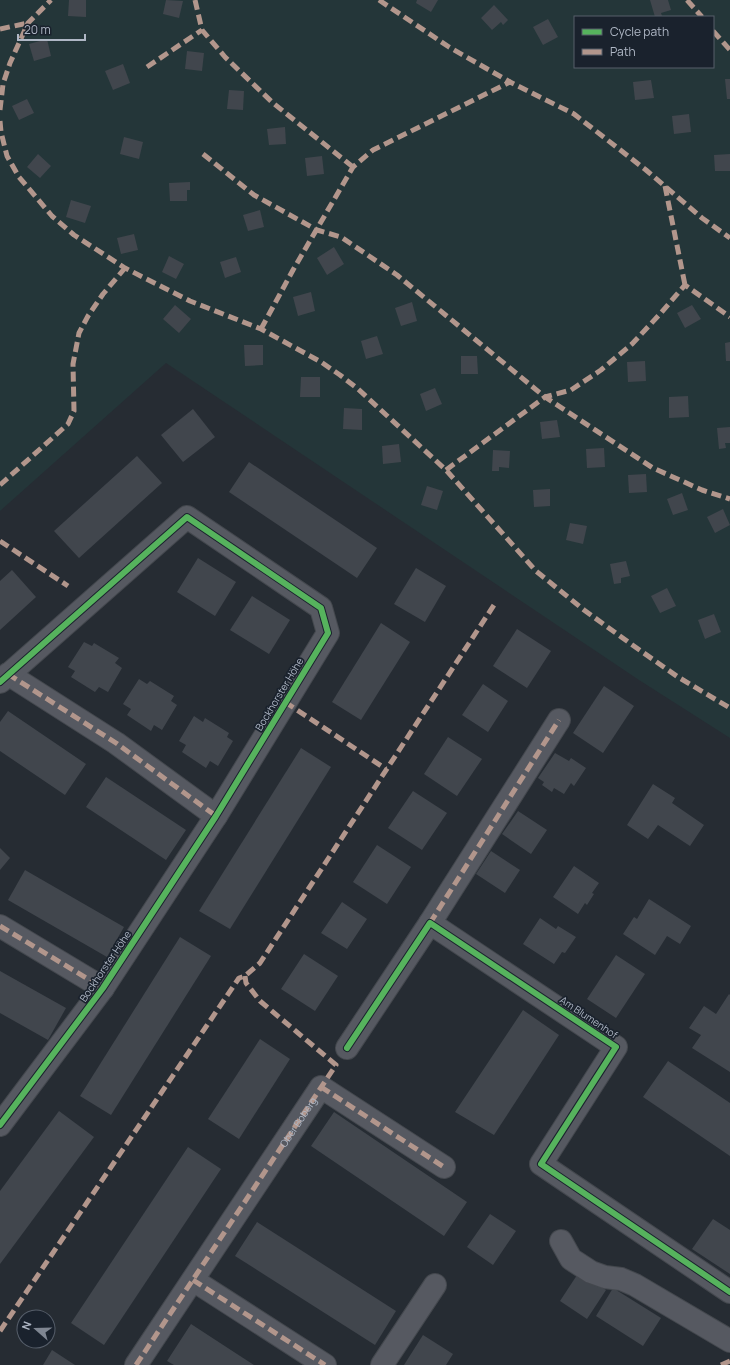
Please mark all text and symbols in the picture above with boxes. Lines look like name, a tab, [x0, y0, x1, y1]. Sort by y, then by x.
scale bar	[18, 16, 85, 42]
legend	[574, 16, 714, 68]
text: 20 m	[24, 21, 51, 38]
text: Cycle path	[610, 23, 669, 40]
text: Path	[610, 43, 636, 60]
street label: Bockhorster Höhe	[252, 655, 306, 733]
street label: Bockhorster Höhe	[76, 928, 134, 1004]
street label: Am Blumenhof	[557, 993, 621, 1042]
street label: Ober Boberg	[276, 1094, 320, 1150]
north arrow	[16, 1309, 56, 1349]
text: N	[18, 1319, 35, 1332]

